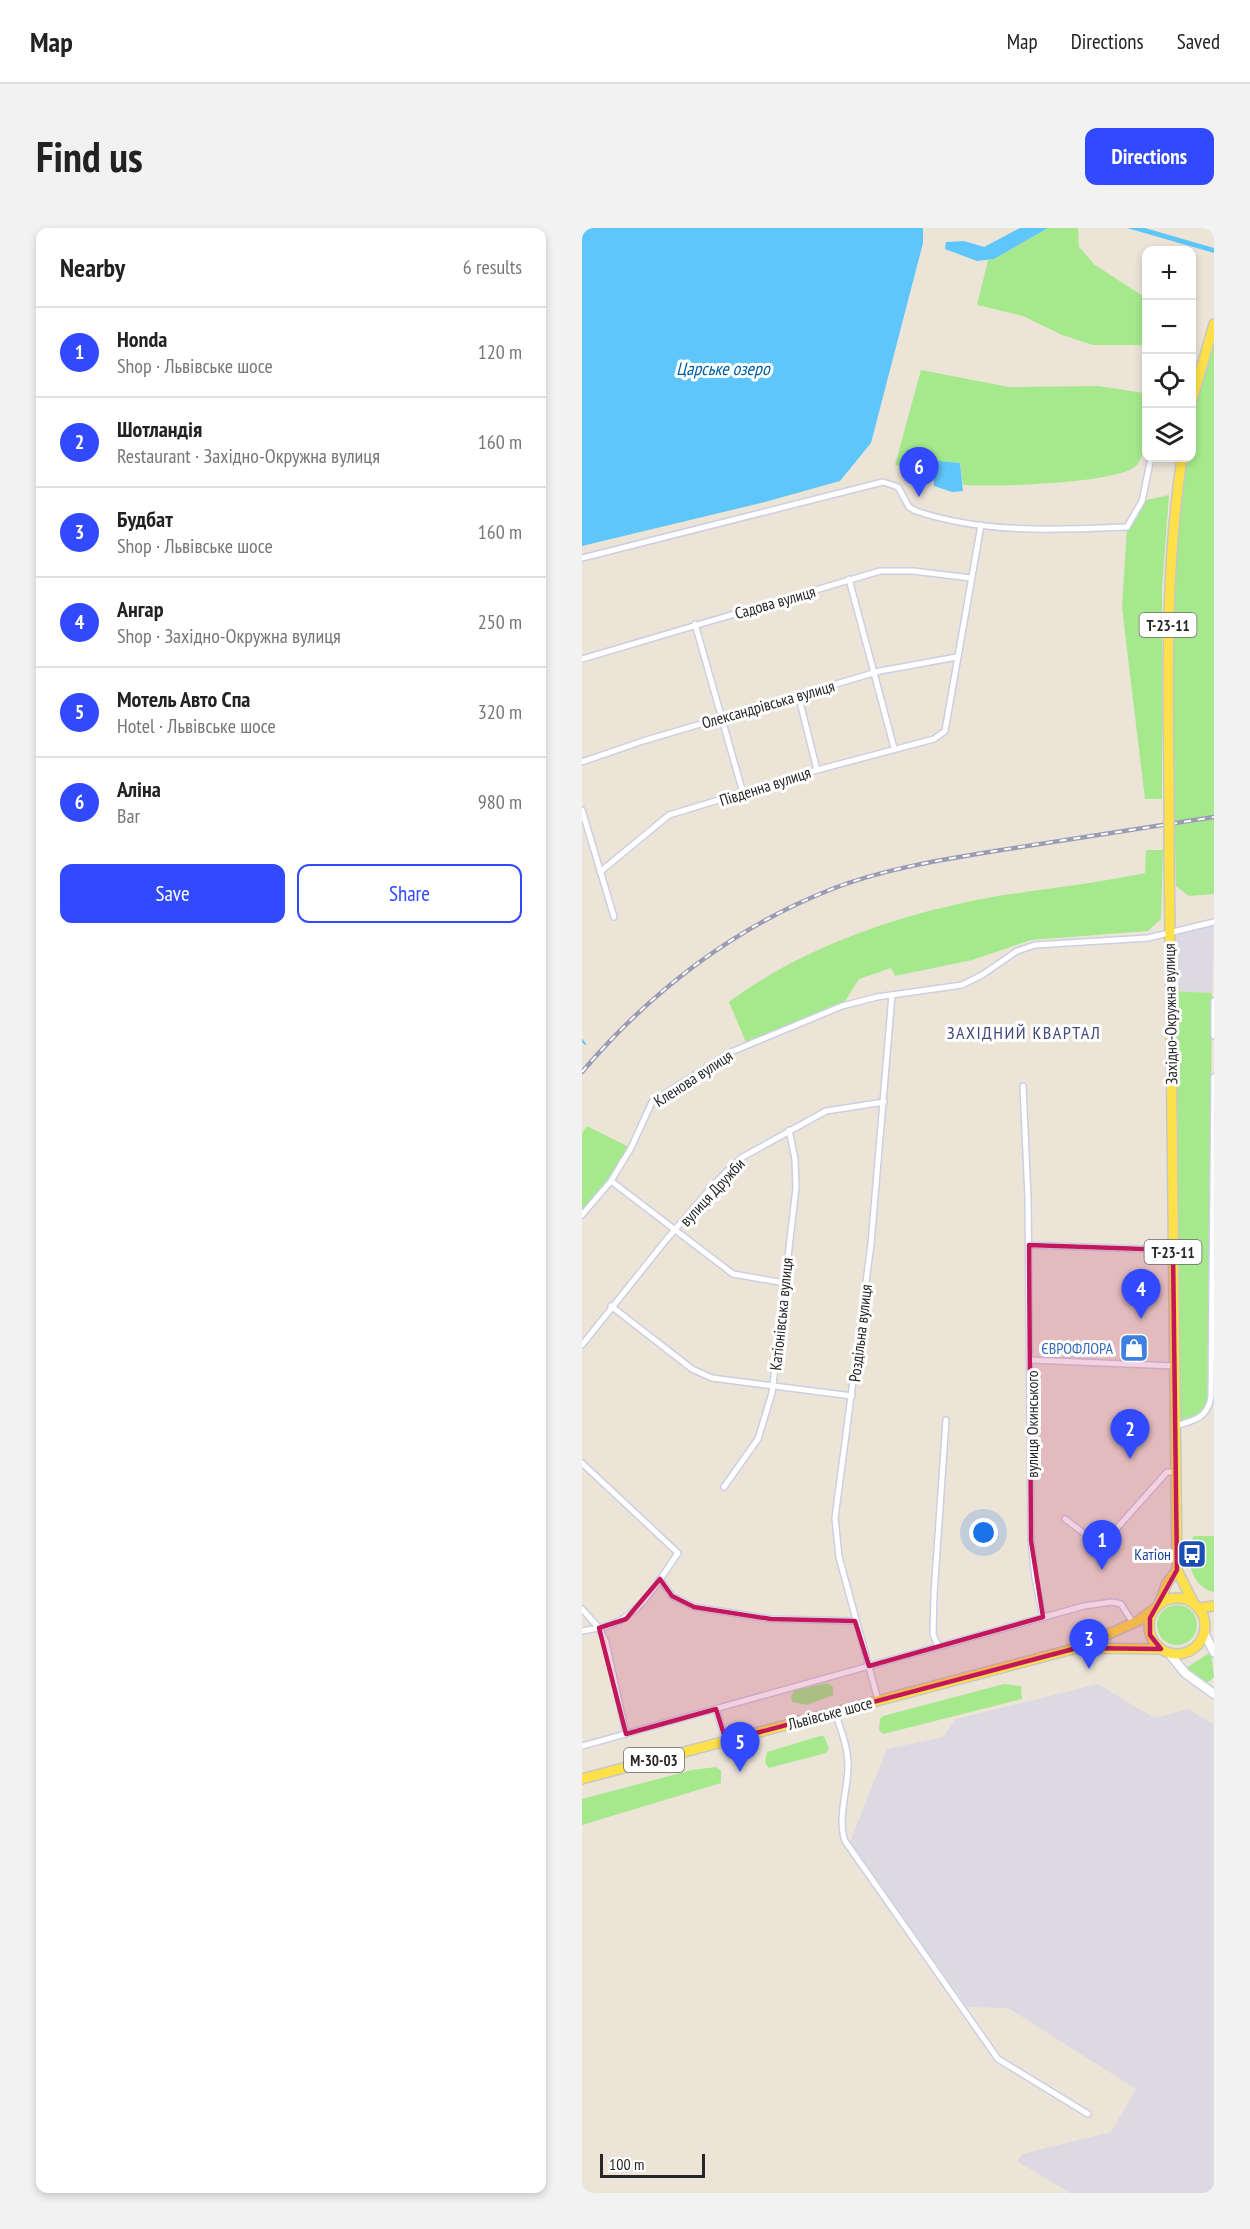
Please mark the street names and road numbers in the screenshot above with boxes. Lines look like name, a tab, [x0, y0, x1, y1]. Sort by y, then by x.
street label: Садова вулиця	[732, 581, 818, 623]
road number: Т-23-11	[1140, 613, 1196, 637]
street label: Олександрівська вулиця	[699, 675, 837, 733]
street label: Південна вулиця	[717, 762, 813, 810]
street label: Західно-Окружна вулиця	[1159, 943, 1181, 1085]
street label: Кленова вулиця	[650, 1045, 736, 1111]
street label: вулиця Дружби	[675, 1154, 749, 1230]
road number: Т-23-11	[1144, 1240, 1202, 1264]
street label: Катіонівська вулиця	[765, 1257, 797, 1371]
street label: Роздільна вулиця	[844, 1283, 876, 1383]
street label: вулиця Окинського	[1022, 1370, 1042, 1478]
street label: Львівське шосе	[785, 1692, 874, 1734]
road number: М-30-03	[624, 1748, 684, 1772]

